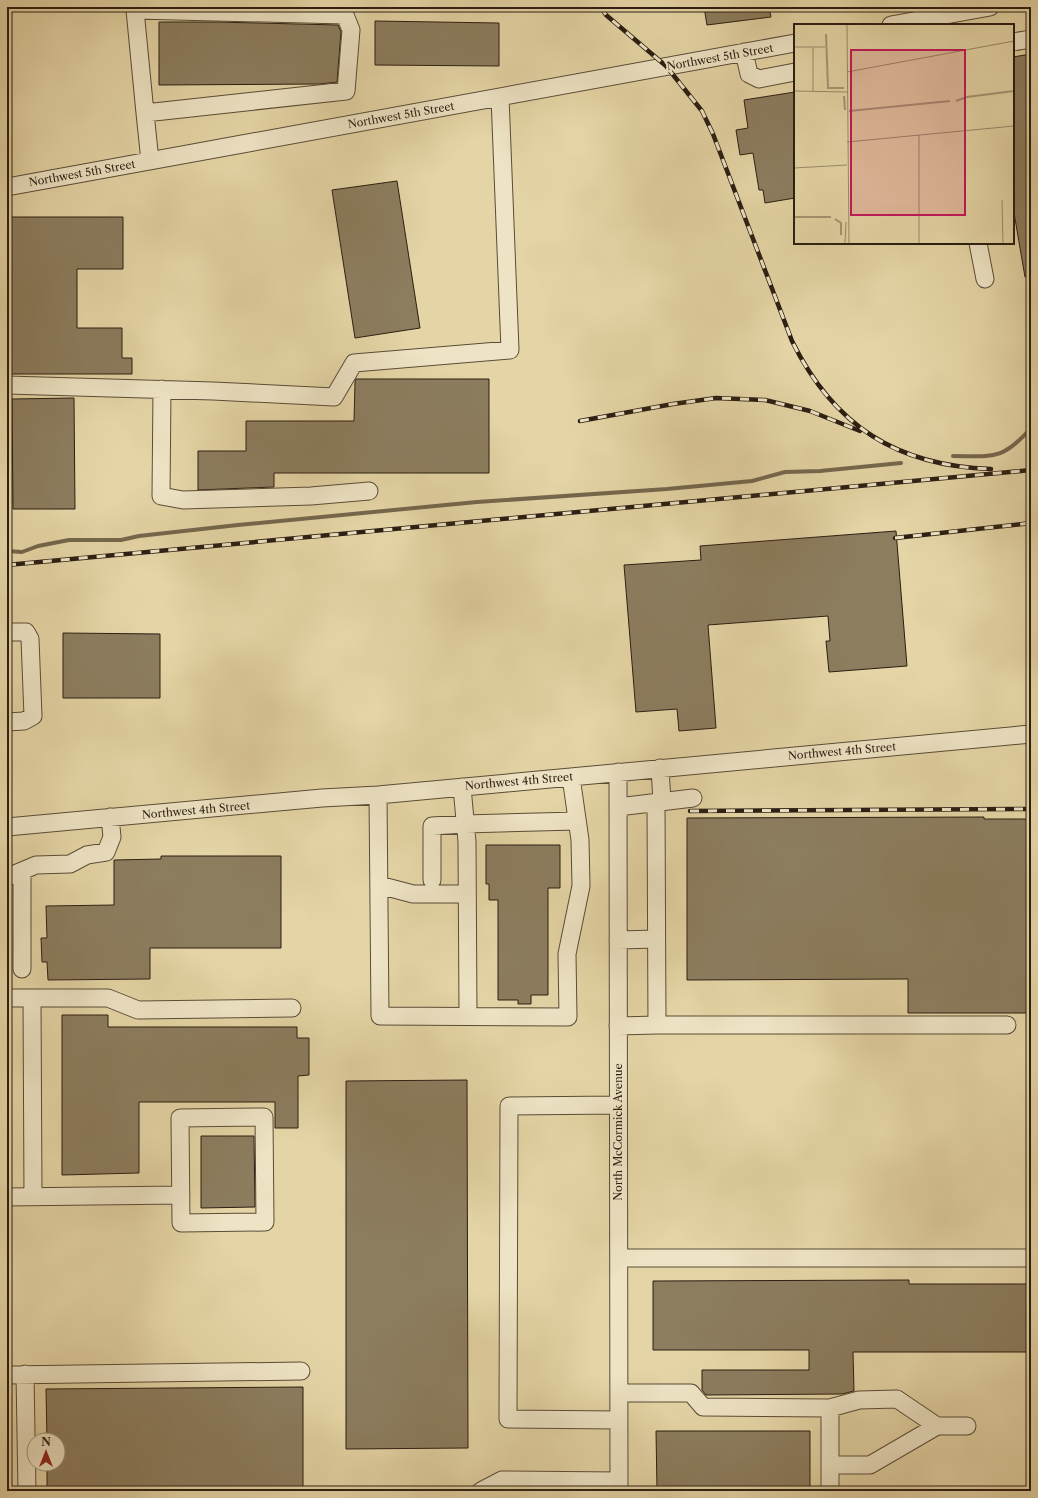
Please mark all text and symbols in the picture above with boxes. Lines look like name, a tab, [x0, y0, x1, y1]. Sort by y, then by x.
inset map	[794, 24, 1014, 244]
street label: Northwest 5th Street	[666, 41, 775, 73]
street label: Northwest 5th Street	[347, 99, 456, 131]
street label: Northwest 5th Street	[28, 157, 137, 189]
street label: Northwest 4th Street	[787, 739, 897, 763]
street label: Northwest 4th Street	[464, 769, 574, 793]
street label: Northwest 4th Street	[141, 798, 251, 822]
street label: North McCormick Avenue	[611, 1063, 625, 1201]
north arrow	[26, 1432, 66, 1472]
text: N	[41, 1435, 51, 1449]

